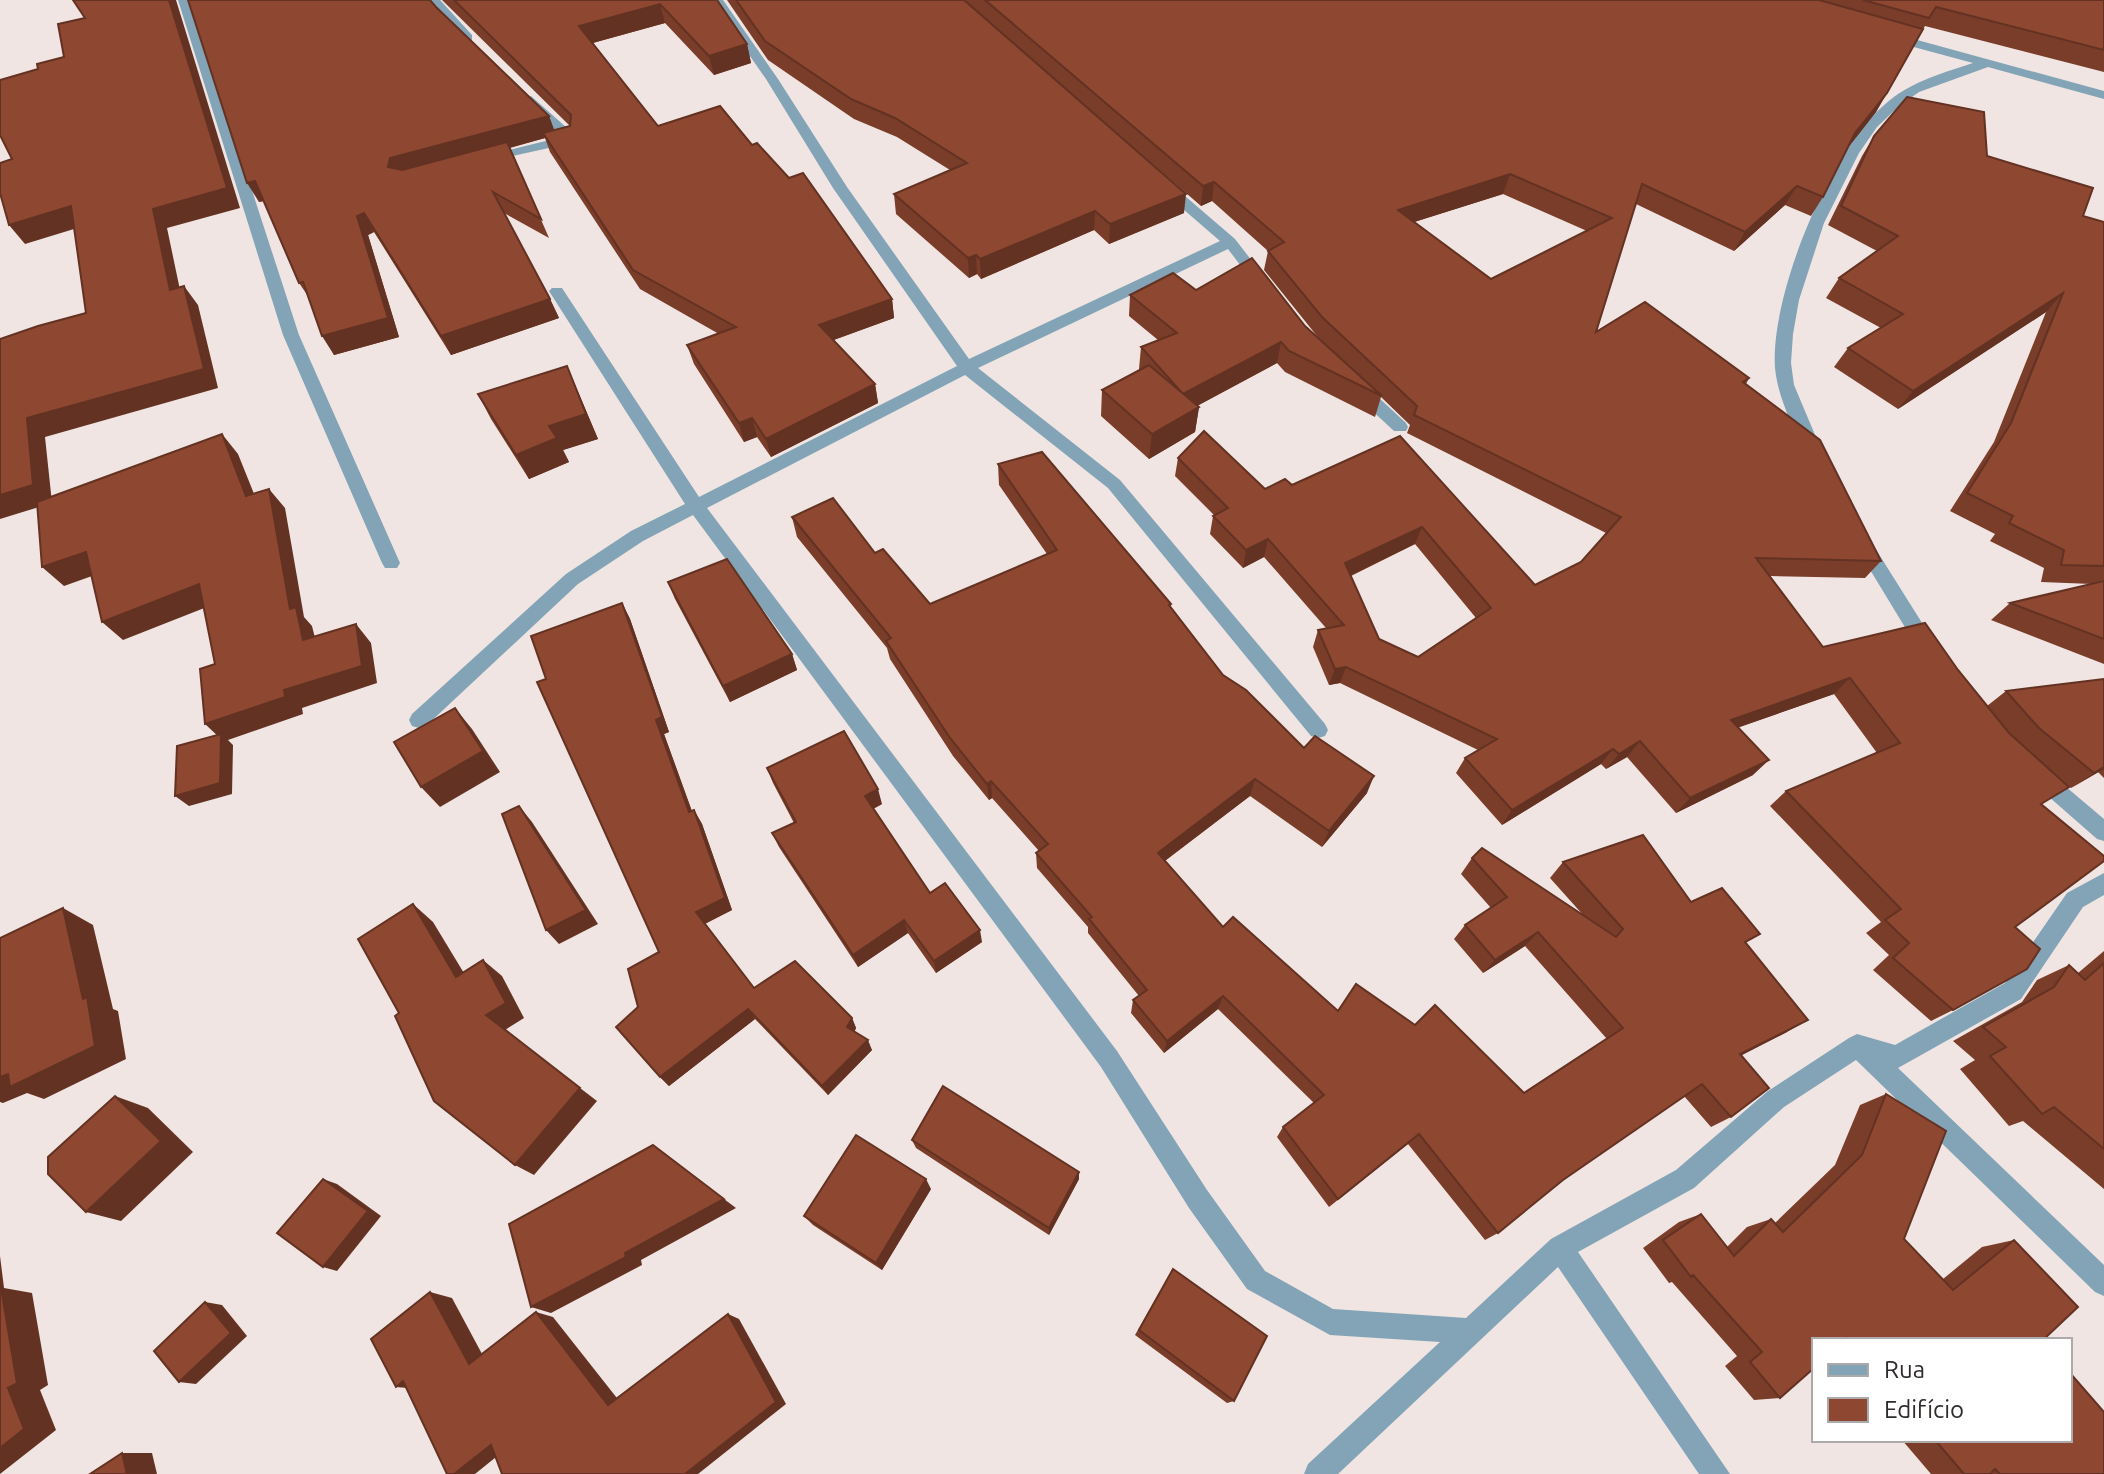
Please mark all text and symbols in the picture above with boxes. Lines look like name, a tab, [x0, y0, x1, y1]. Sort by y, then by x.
legend	[1812, 1338, 2072, 1442]
text: Rua	[1884, 1356, 1925, 1383]
text: Edifício	[1884, 1396, 1964, 1423]

